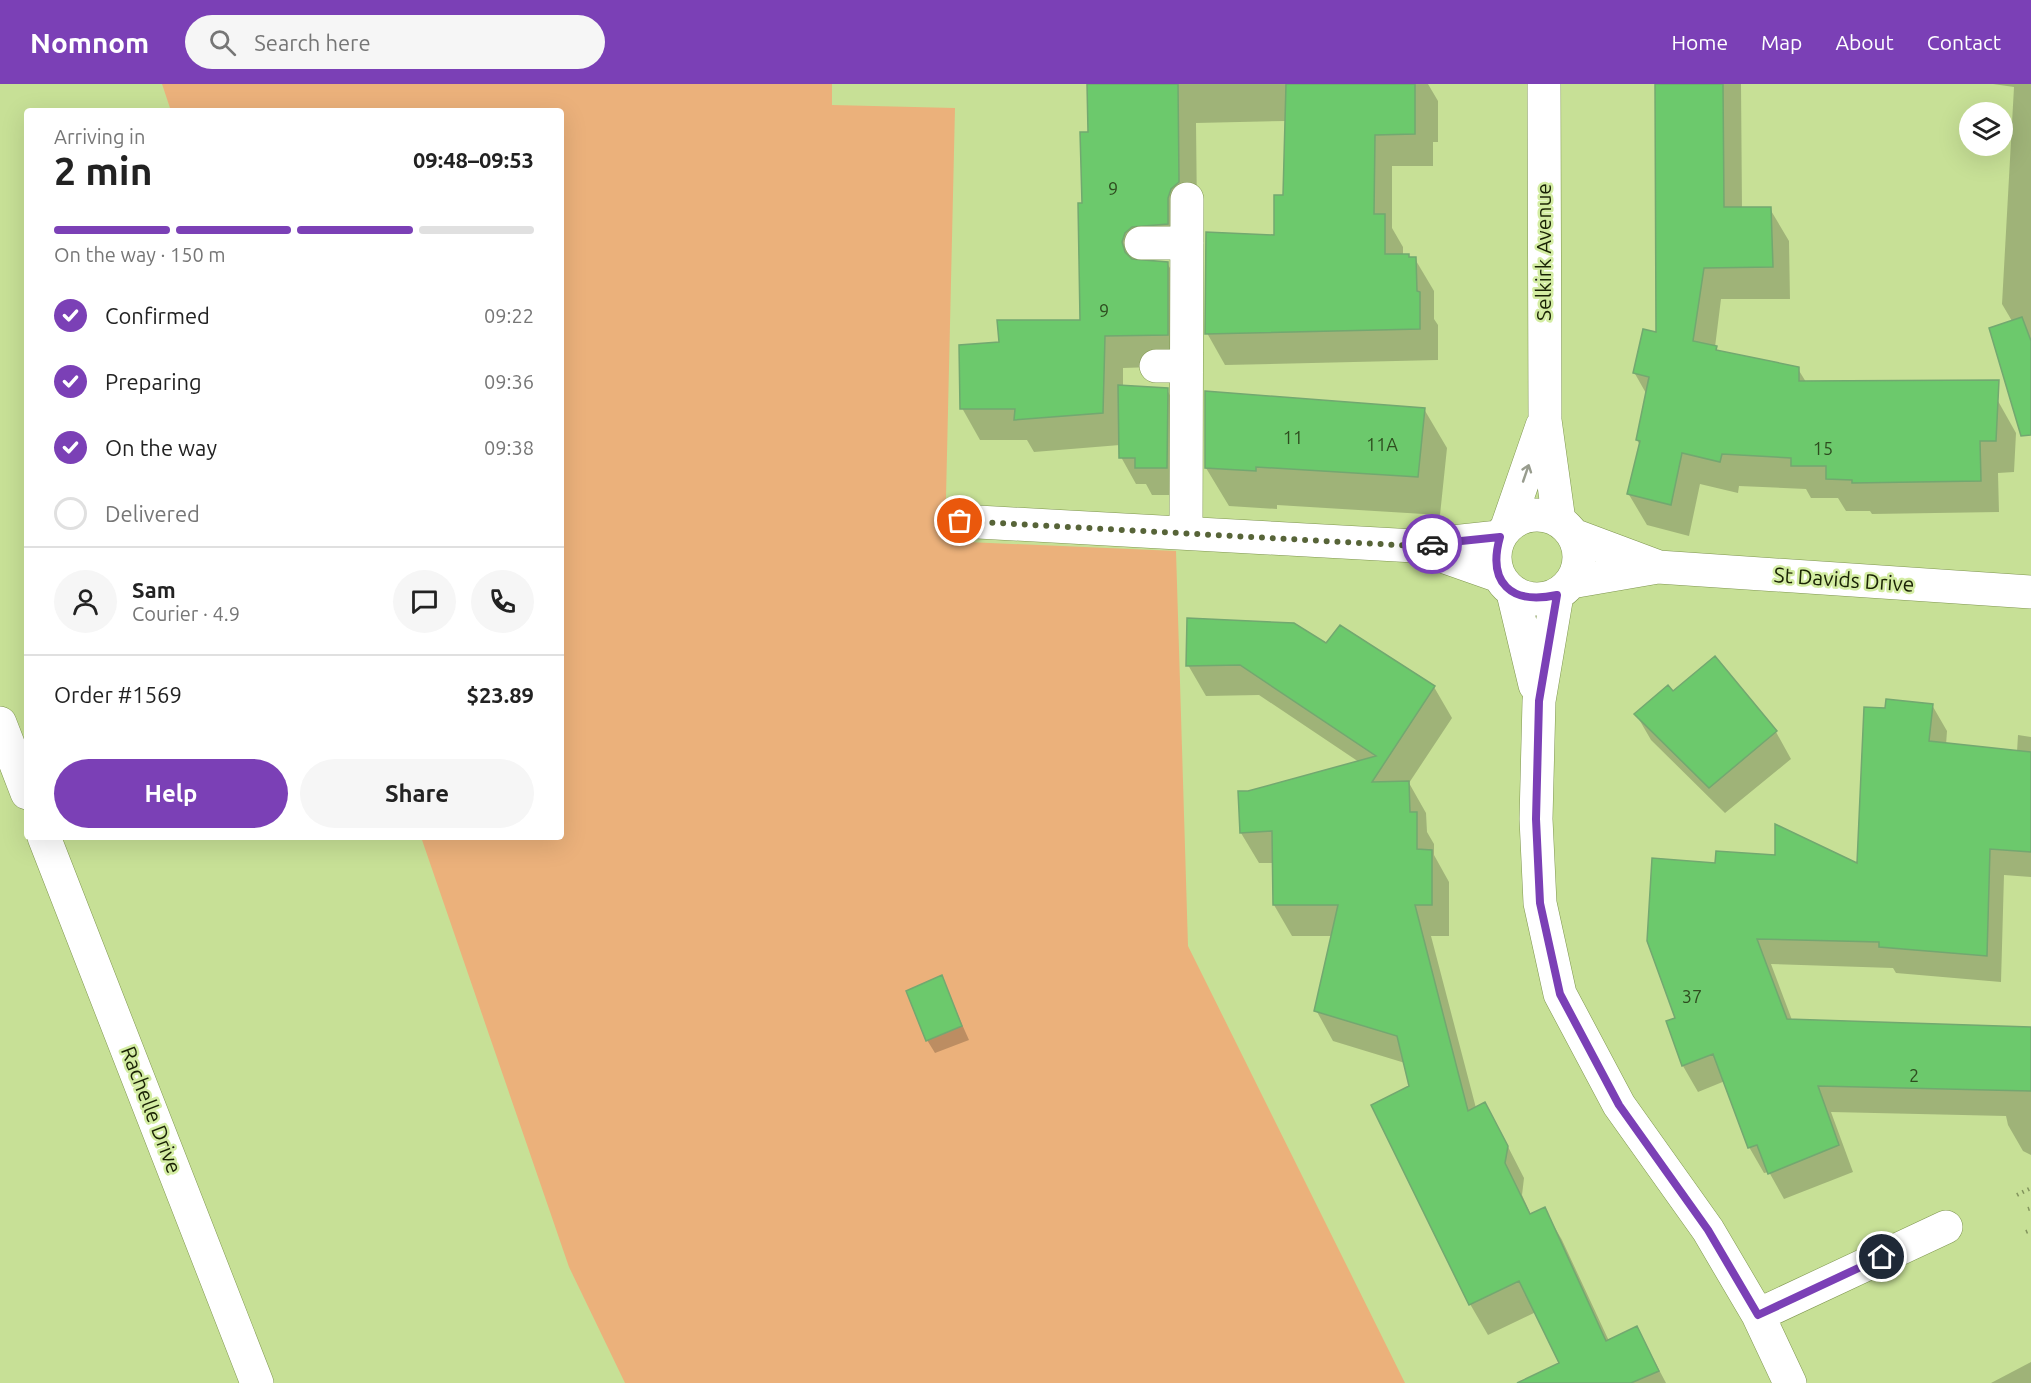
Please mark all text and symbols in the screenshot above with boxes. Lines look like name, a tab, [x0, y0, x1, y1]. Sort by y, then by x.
search box	[185, 15, 605, 69]
icon: search	[206, 26, 239, 59]
text: Nomnom	[30, 27, 149, 58]
text: Search here	[254, 30, 371, 55]
text: Home	[1671, 30, 1728, 54]
text: Map	[1761, 30, 1802, 54]
text: About	[1835, 30, 1894, 54]
text: Contact	[1927, 30, 2001, 54]
map controls	[1959, 102, 2013, 156]
button: layers	[1959, 102, 2013, 156]
text: Arriving in	[54, 125, 145, 148]
text: 09:48–09:53	[413, 147, 534, 172]
text: 2 min	[54, 149, 153, 192]
house number: 9	[1108, 178, 1118, 198]
street label: Selkirk Avenue	[1531, 183, 1555, 321]
text: On the way · 150 m	[54, 243, 226, 266]
icon: check	[54, 299, 87, 332]
house number: 9	[1099, 300, 1109, 320]
text: Confirmed	[105, 303, 210, 328]
text: 09:22	[484, 304, 534, 327]
icon: check	[54, 365, 87, 398]
text: Preparing	[105, 369, 202, 394]
text: 09:36	[484, 370, 534, 393]
house number: 11	[1283, 427, 1303, 447]
icon: check	[54, 431, 87, 464]
house number: 11A	[1366, 434, 1398, 454]
text: On the way	[105, 435, 217, 460]
text: 09:38	[484, 436, 534, 459]
house number: 15	[1813, 438, 1833, 458]
one-way arrow	[1521, 464, 1532, 483]
pin	[934, 495, 985, 546]
text: Delivered	[105, 501, 200, 526]
icon: bag	[943, 504, 976, 537]
courier	[1402, 514, 1462, 574]
icon: car	[1416, 528, 1449, 561]
street label: St Davids Drive	[1773, 562, 1915, 596]
button: person	[54, 570, 117, 633]
button: chat	[393, 570, 456, 633]
button: phone	[471, 570, 534, 633]
text: Sam	[132, 577, 176, 602]
text: Courier · 4.9	[132, 602, 240, 625]
text: Order #1569	[54, 682, 182, 707]
text: $23.89	[467, 682, 534, 707]
button: Help	[54, 759, 288, 828]
button: Share	[300, 759, 534, 828]
house number: 37	[1682, 986, 1702, 1006]
street label: Rachelle Drive	[117, 1043, 187, 1177]
house number: 2	[1909, 1065, 1919, 1085]
pin	[1856, 1231, 1907, 1282]
icon: home	[1865, 1240, 1898, 1273]

